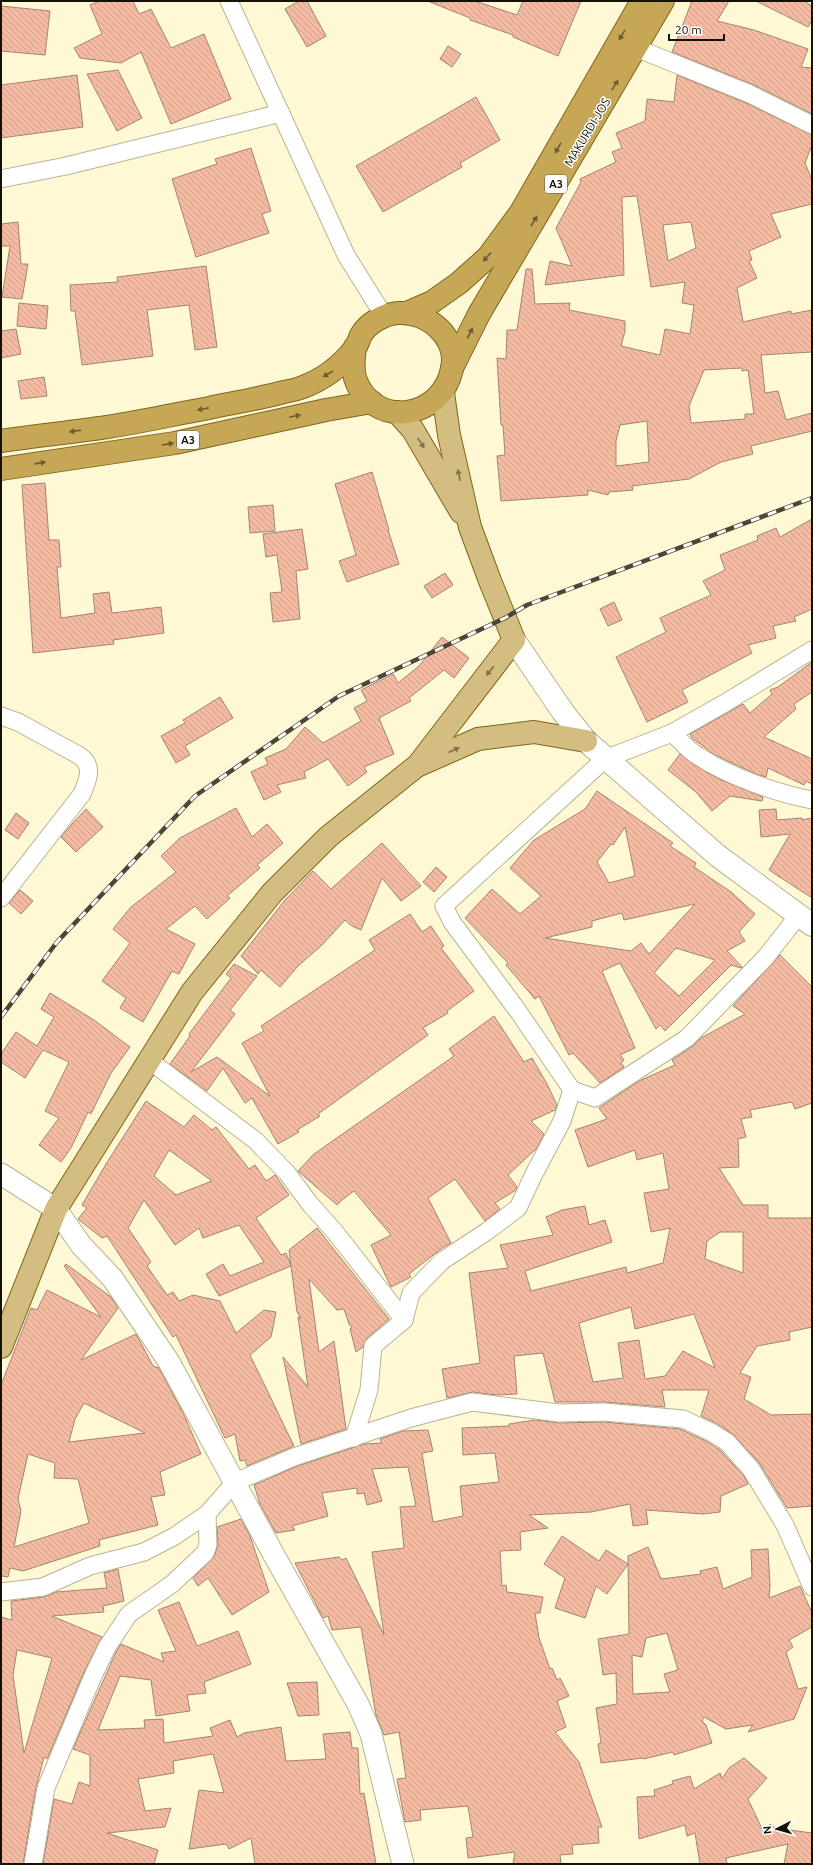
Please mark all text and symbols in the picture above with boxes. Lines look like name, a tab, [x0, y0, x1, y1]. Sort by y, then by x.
scale bar	[669, 16, 724, 42]
text: 20 m	[675, 23, 702, 36]
one-way arrow	[619, 29, 626, 41]
one-way arrow	[611, 79, 618, 91]
street label: MAKURDI-JOS	[561, 95, 613, 169]
one-way arrow	[554, 142, 561, 154]
road number: A3	[545, 175, 567, 193]
one-way arrow	[531, 215, 538, 227]
one-way arrow	[483, 252, 492, 262]
one-way arrow	[467, 328, 473, 339]
one-way arrow	[323, 370, 333, 378]
one-way arrow	[197, 406, 210, 412]
one-way arrow	[289, 413, 301, 419]
one-way arrow	[69, 428, 81, 434]
road number: A3	[177, 431, 199, 449]
one-way arrow	[417, 438, 425, 448]
one-way arrow	[162, 441, 174, 447]
one-way arrow	[33, 460, 46, 466]
one-way arrow	[456, 469, 462, 481]
one-way arrow	[486, 666, 495, 677]
one-way arrow	[448, 747, 459, 753]
north arrow	[757, 1809, 797, 1849]
text: N	[761, 1825, 773, 1835]

